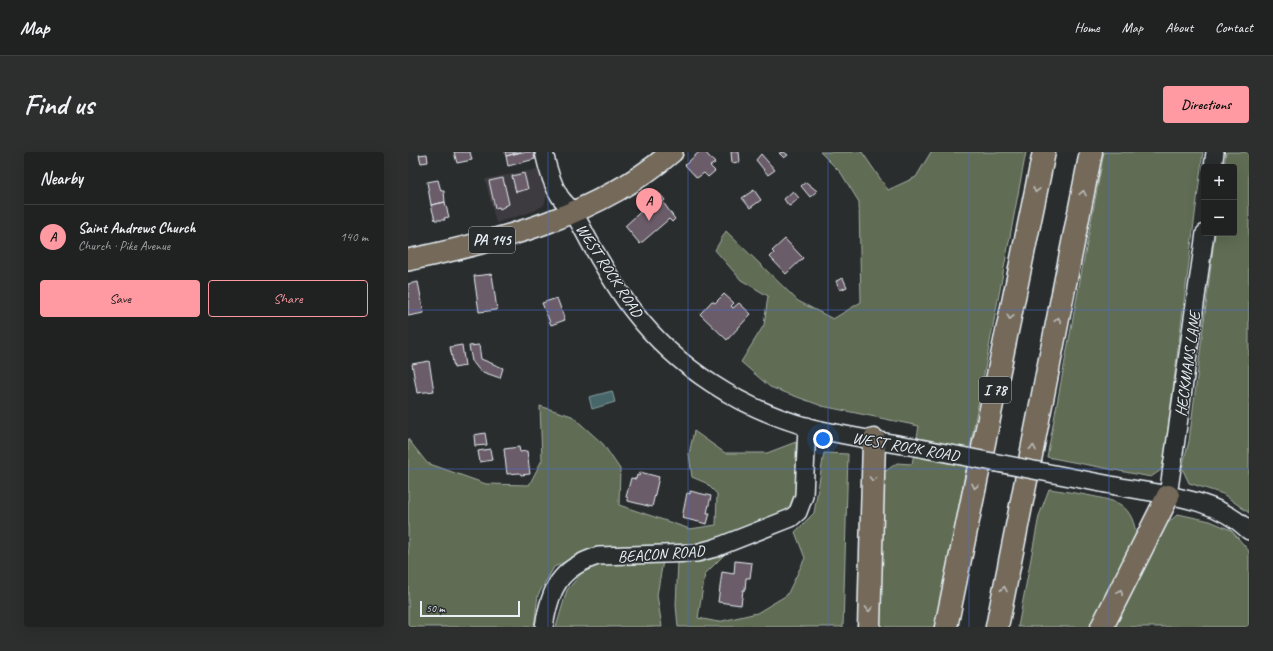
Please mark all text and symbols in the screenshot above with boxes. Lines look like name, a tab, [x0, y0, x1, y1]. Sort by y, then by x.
text: Map	[20, 16, 50, 40]
text: Home	[1074, 19, 1100, 36]
text: Map	[1122, 19, 1143, 36]
text: About	[1165, 19, 1193, 36]
text: Contact	[1215, 19, 1253, 36]
button: Directions	[1163, 86, 1249, 123]
text: Find us	[24, 87, 94, 122]
map controls	[1201, 164, 1237, 236]
button: +	[1201, 164, 1237, 200]
text: Nearby	[40, 168, 83, 189]
one-way arrow	[1033, 187, 1041, 193]
pin: A	[636, 188, 662, 221]
one-way arrow	[1079, 189, 1087, 196]
button: −	[1201, 200, 1237, 236]
text: Saint Andrews Church	[78, 219, 195, 238]
street label: WEST ROCK ROAD	[571, 220, 648, 323]
road number: PA 145	[469, 227, 515, 253]
text: A	[50, 229, 56, 245]
text: 140 m	[340, 229, 368, 245]
text: Church · Pike Avenue	[78, 238, 170, 254]
button: Save	[40, 280, 200, 317]
button: Share	[208, 280, 368, 317]
street label: HECKMANS LANE	[1171, 308, 1206, 418]
one-way arrow	[1006, 314, 1014, 321]
one-way arrow	[1053, 317, 1062, 323]
road number: I 78	[979, 377, 1011, 403]
street label: WEST ROCK ROAD	[851, 428, 962, 466]
your location	[813, 429, 833, 449]
one-way arrow	[1028, 444, 1036, 451]
one-way arrow	[868, 476, 877, 482]
one-way arrow	[971, 483, 980, 489]
street label: BEACON ROAD	[617, 541, 707, 567]
one-way arrow	[1000, 586, 1008, 592]
one-way arrow	[1115, 589, 1123, 596]
scale bar	[420, 599, 520, 618]
text: 50 m	[426, 601, 445, 615]
one-way arrow	[865, 606, 874, 612]

